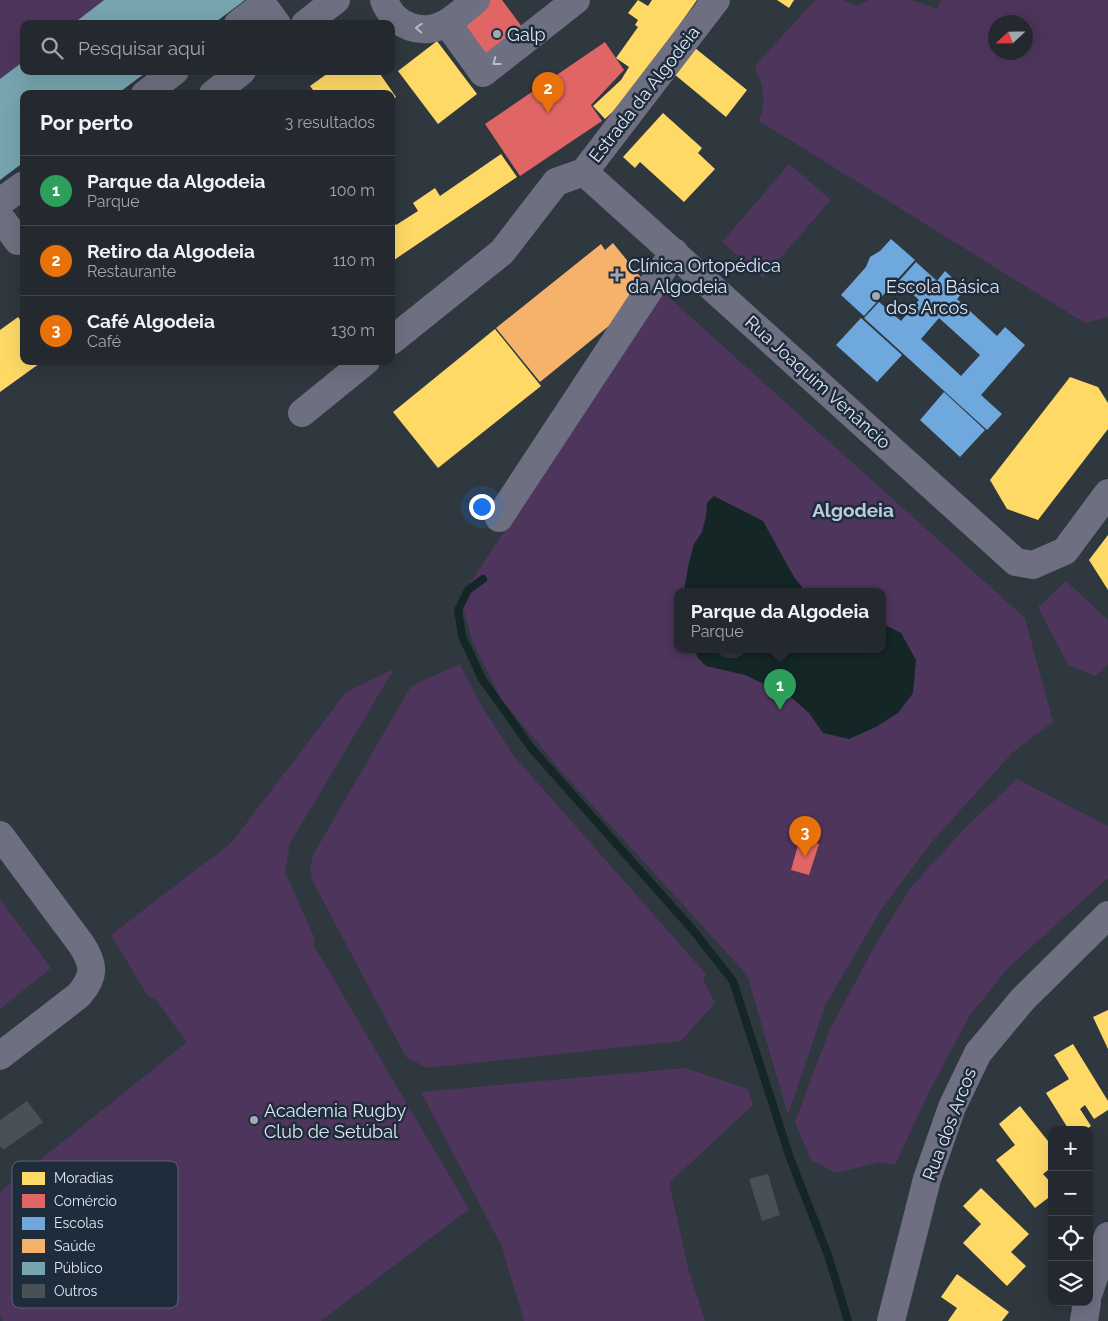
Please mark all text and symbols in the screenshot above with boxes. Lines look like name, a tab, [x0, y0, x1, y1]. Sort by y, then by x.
north arrow	[988, 15, 1033, 60]
search box	[20, 20, 395, 75]
street label: Estrada da Algodeia	[584, 22, 704, 166]
one-way arrow	[414, 23, 422, 34]
place label: Galp	[507, 24, 546, 45]
marker: Galp	[491, 28, 503, 40]
icon: search	[38, 34, 66, 62]
text: Pesquisar aqui	[78, 37, 205, 59]
one-way arrow	[493, 57, 502, 65]
pin: 2	[532, 72, 564, 113]
text: Por perto	[40, 110, 133, 135]
text: 3 resultados	[285, 113, 375, 132]
text: Parque da Algodeia	[87, 170, 265, 192]
text: 1	[52, 181, 60, 200]
text: 100 m	[330, 181, 375, 200]
text: Parque	[87, 192, 140, 211]
text: Retiro da Algodeia	[87, 240, 255, 262]
text: 2	[51, 251, 61, 270]
text: 110 m	[333, 251, 375, 270]
place label: Clínica Ortopédica da Algodeia	[628, 255, 781, 297]
text: Restaurante	[87, 262, 176, 281]
marker: Clínica Ortopédica da Algodeia	[610, 268, 624, 282]
place label: Escola Básica dos Arcos	[886, 276, 1000, 318]
marker: Escola Básica dos Arcos	[870, 290, 882, 302]
text: Café Algodeia	[87, 310, 215, 332]
street label: Rua Joaquim Venâncio	[741, 311, 895, 453]
text: 3	[52, 321, 60, 340]
text: 130 m	[331, 321, 375, 340]
text: Café	[87, 332, 121, 351]
your location	[469, 494, 495, 520]
district label: Algodeia	[812, 499, 894, 521]
popup	[674, 588, 886, 653]
text: Parque da Algodeia	[691, 600, 869, 622]
text: Parque	[691, 622, 744, 641]
pin: 1	[764, 669, 796, 710]
pin: 3	[789, 816, 821, 857]
street label: Rua dos Arcos	[918, 1065, 980, 1183]
place label: Academia Rugby Club de Setúbal	[264, 1100, 406, 1142]
marker: Academia Rugby Club de Setúbal	[248, 1114, 260, 1126]
map controls	[1048, 1126, 1093, 1306]
button: +	[1048, 1126, 1093, 1171]
legend	[12, 1161, 178, 1308]
text: Moradias	[54, 1170, 113, 1186]
button: −	[1048, 1171, 1093, 1216]
text: Comércio	[54, 1193, 117, 1209]
text: Escolas	[54, 1215, 104, 1231]
button: locate	[1048, 1216, 1093, 1261]
text: Saúde	[54, 1238, 95, 1254]
text: Público	[54, 1260, 102, 1276]
button: layers	[1048, 1261, 1093, 1306]
text: Outros	[54, 1283, 98, 1299]

